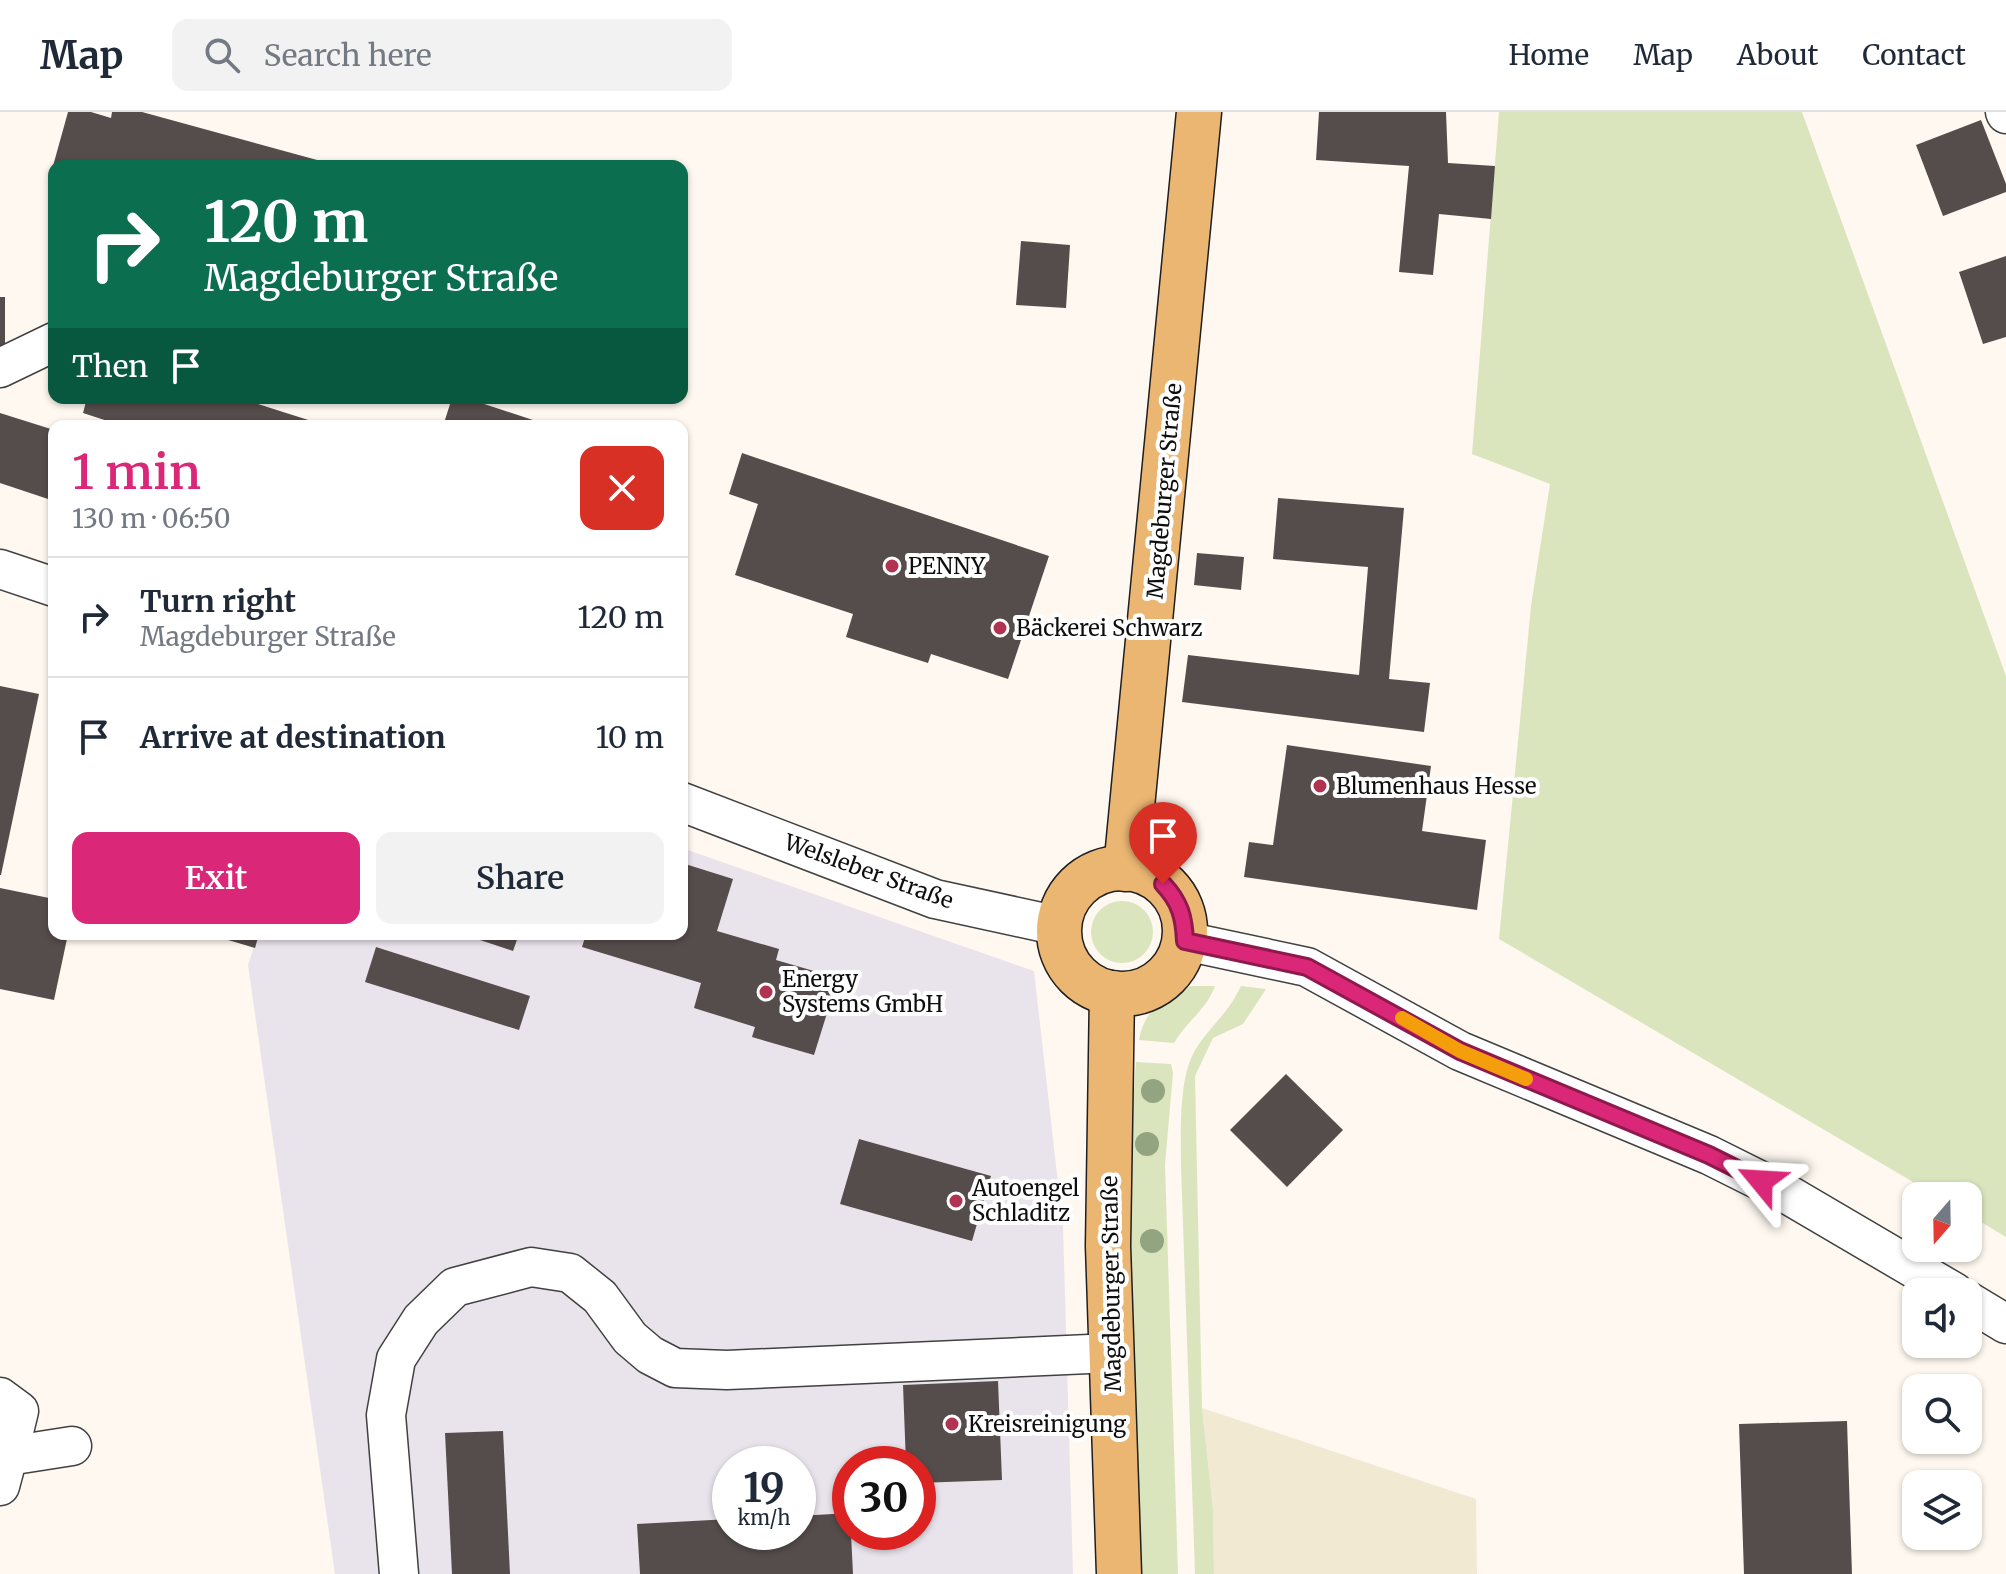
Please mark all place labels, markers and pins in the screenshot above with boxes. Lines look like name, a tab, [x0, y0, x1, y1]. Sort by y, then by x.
place label: PENNY	[908, 552, 986, 580]
marker: PENNY	[883, 557, 901, 575]
place label: Bäckerei Schwarz	[1016, 614, 1203, 642]
marker: Bäckerei Schwarz	[991, 619, 1009, 637]
place label: Blumenhaus Hesse	[1336, 772, 1537, 800]
marker: Blumenhaus Hesse	[1311, 777, 1329, 795]
pin	[1129, 802, 1197, 884]
place label: Energy Systems GmbH	[782, 965, 943, 1018]
marker: Energy Systems GmbH	[757, 983, 775, 1001]
place label: Autoengel Schladitz	[971, 1174, 1080, 1227]
marker: Autoengel Schladitz	[947, 1192, 965, 1210]
place label: Kreisreinigung	[968, 1410, 1126, 1438]
marker: Kreisreinigung	[943, 1415, 961, 1433]

